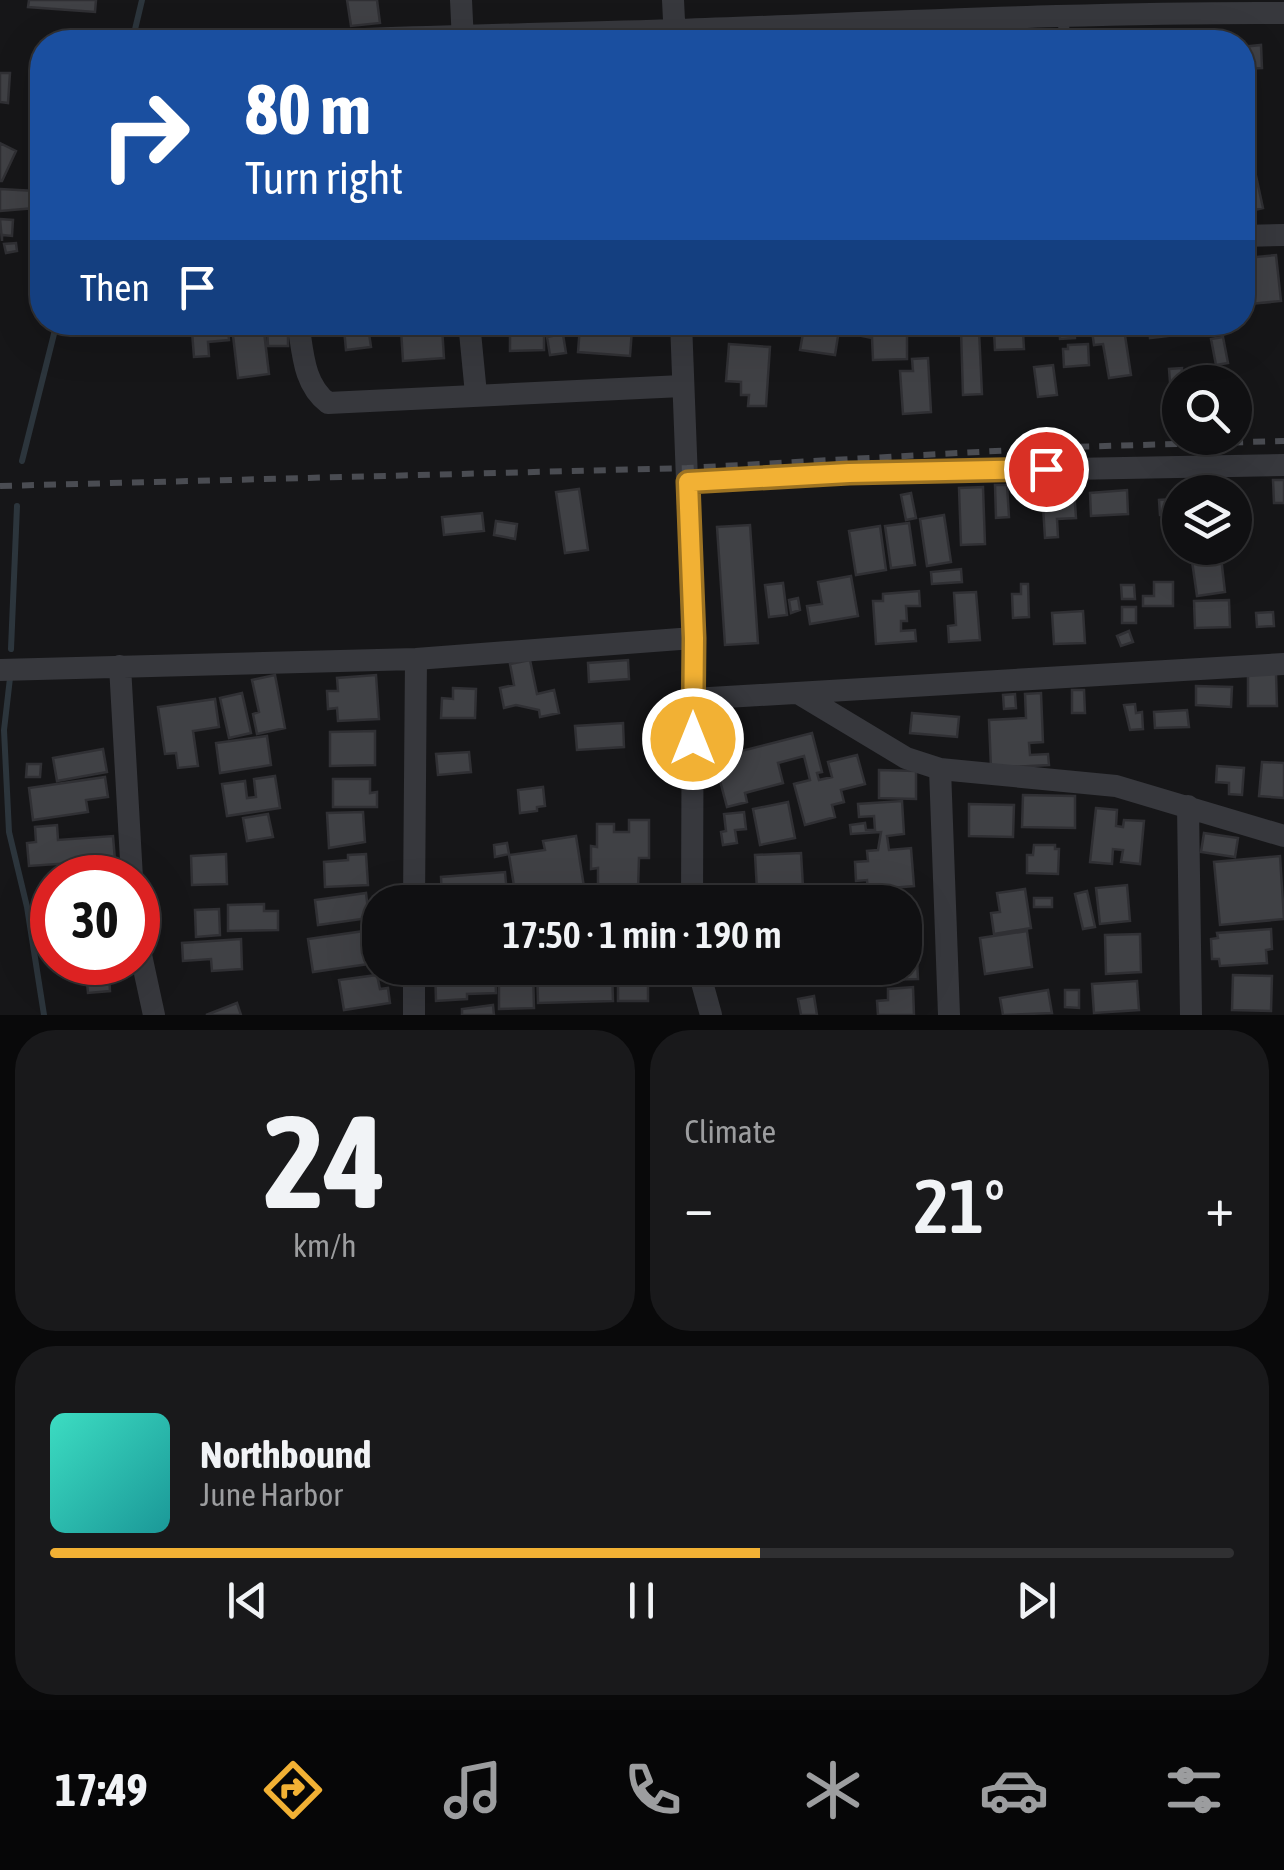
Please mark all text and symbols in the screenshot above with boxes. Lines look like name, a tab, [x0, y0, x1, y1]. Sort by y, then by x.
text: 80 m	[245, 69, 371, 149]
icon: right	[80, 70, 210, 200]
text: Turn right	[245, 152, 403, 204]
icon: arrive	[170, 260, 225, 315]
text: Then	[80, 266, 150, 309]
map controls	[1162, 365, 1252, 565]
button: search	[1162, 365, 1252, 455]
pin	[1004, 427, 1089, 512]
icon: arrive	[1019, 442, 1074, 497]
button: layers	[1162, 475, 1252, 565]
position arrow	[641, 687, 745, 791]
speed limit sign: 30	[30, 855, 160, 985]
text: 17:50 · 1 min · 190 m	[502, 913, 782, 956]
text: 24	[264, 1087, 386, 1236]
text: Climate	[685, 1113, 776, 1150]
text: 21°	[914, 1163, 1005, 1249]
text: −	[685, 1175, 713, 1238]
text: +	[1205, 1175, 1234, 1238]
text: km/h	[293, 1227, 356, 1264]
text: Northbound	[200, 1433, 371, 1476]
text: June Harbor	[200, 1476, 343, 1513]
icon: previous	[220, 1573, 275, 1628]
icon: pause	[614, 1573, 669, 1628]
icon: next	[1009, 1573, 1064, 1628]
icon: directions	[258, 1755, 328, 1825]
icon: music	[438, 1755, 508, 1825]
icon: phone	[618, 1755, 688, 1825]
icon: climate	[798, 1755, 868, 1825]
icon: car	[979, 1755, 1049, 1825]
icon: filters	[1159, 1755, 1229, 1825]
text: 17:49	[55, 1764, 148, 1816]

